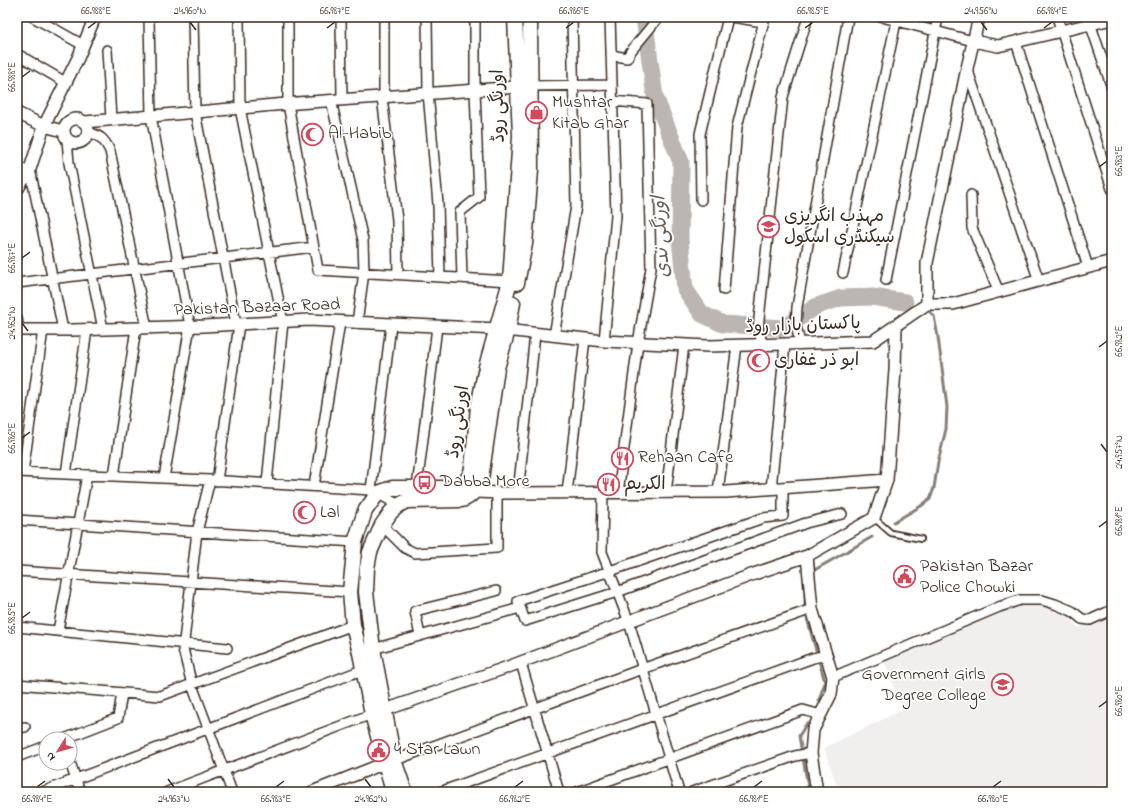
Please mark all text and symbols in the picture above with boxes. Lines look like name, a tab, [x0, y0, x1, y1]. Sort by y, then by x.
text: 66.988°E	[81, 4, 111, 19]
text: 24.960°N	[174, 4, 206, 19]
text: 66.987°E	[320, 4, 350, 19]
text: 66.986°E	[559, 4, 589, 19]
text: 66.985°E	[797, 4, 829, 19]
text: 24.956°N	[964, 4, 998, 19]
text: 66.984°E	[1037, 4, 1067, 19]
text: 66.988°E	[5, 62, 20, 92]
street label: اورنگی روڈ	[485, 69, 513, 143]
place label: Mushtar Kitab Ghar	[552, 90, 629, 137]
shop icon: Mushtar Kitab Ghar	[524, 100, 550, 126]
mosque icon: Al-Habib	[300, 121, 326, 147]
place label: Al-Habib	[328, 121, 392, 147]
text: 66.983°E	[1112, 146, 1127, 176]
water label: اورنگی ندی	[646, 193, 678, 278]
place label: مہذب انگریزی سیکنڈری اسکول	[784, 204, 895, 251]
school or university icon: مہذب انگریزی سیکنڈری اسکول	[756, 214, 782, 240]
text: 66.987°E	[5, 243, 20, 273]
street label: Pakistan Bazaar Road	[173, 292, 341, 324]
text: 24.962°N	[5, 306, 20, 339]
street label: پاکستان بازار روڈ	[745, 311, 861, 341]
text: 66.982°E	[1112, 325, 1127, 357]
mosque icon: ابو ذر غفاری	[745, 348, 771, 374]
place label: ابو ذر غفاری	[774, 348, 859, 374]
street label: اورنگی روڈ	[441, 384, 477, 460]
text: 66.986°E	[5, 423, 20, 453]
text: 24.957°N	[1112, 435, 1127, 469]
restaurant icon: Rehaan Cafe	[609, 445, 635, 471]
place label: Rehaan Cafe	[638, 445, 734, 471]
bus stop icon: Dabba More	[412, 469, 438, 495]
place label: Dabba More	[439, 469, 530, 495]
restaurant icon: الکریم	[596, 472, 622, 498]
place label: الکریم	[624, 472, 666, 498]
mosque icon: Lal	[292, 500, 318, 526]
place label: Lal	[320, 500, 339, 526]
text: 66.981°E	[1112, 506, 1127, 536]
place label: Pakistan Bazar Police Chowki	[920, 554, 1034, 601]
public building icon: Pakistan Bazar Police Chowki	[892, 564, 918, 590]
text: 66.985°E	[5, 602, 20, 634]
place label: Government Girls Degree College	[862, 662, 987, 710]
school or university icon: Government Girls Degree College	[989, 672, 1015, 698]
text: 66.980°E	[1112, 686, 1127, 716]
north arrow	[38, 731, 78, 771]
public building icon: 4 Star Lawn	[366, 737, 392, 763]
place label: 4 Star Lawn	[394, 737, 481, 763]
text: N	[42, 749, 59, 764]
text: 66.984°E	[22, 792, 52, 807]
text: 24.963°N	[158, 792, 190, 807]
text: 66.983°E	[261, 792, 291, 807]
text: 24.962°N	[355, 792, 388, 807]
text: 66.982°E	[499, 792, 531, 807]
text: 66.981°E	[739, 792, 769, 807]
text: 66.980°E	[978, 792, 1008, 807]

